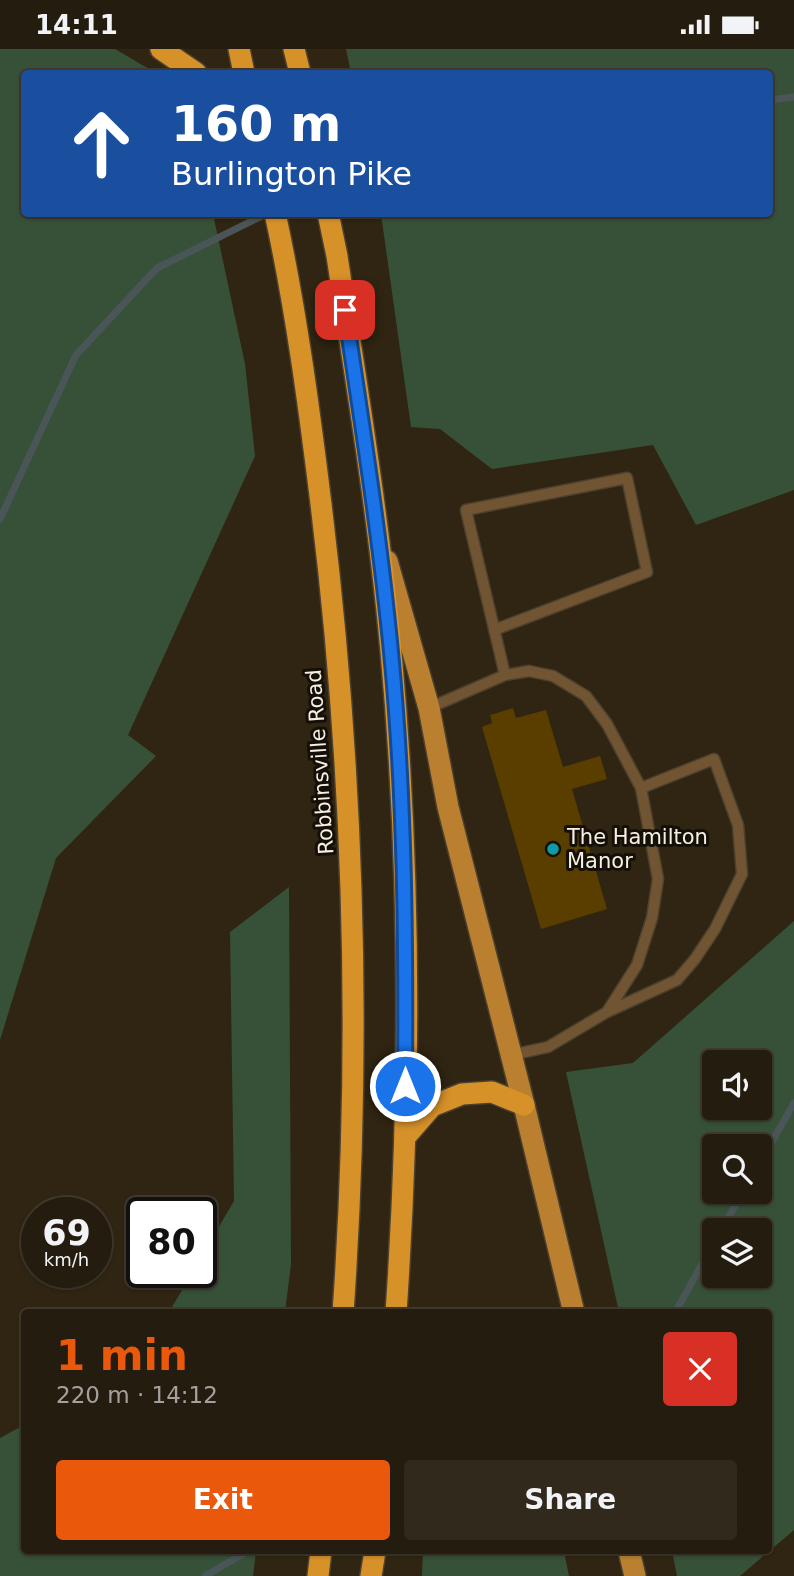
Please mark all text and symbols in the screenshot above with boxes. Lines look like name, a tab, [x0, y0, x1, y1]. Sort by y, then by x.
text: 14:11	[35, 10, 118, 40]
text: 160 m	[171, 96, 341, 153]
icon: ahead	[56, 98, 147, 189]
text: Burlington Pike	[171, 155, 412, 193]
pin	[315, 280, 375, 340]
icon: arrive	[326, 291, 364, 329]
street label: Robbinsville Road	[302, 669, 338, 855]
place label: The Hamilton Manor	[566, 825, 708, 873]
marker: The Hamilton Manor	[545, 841, 561, 857]
position arrow	[368, 1049, 442, 1123]
map controls	[702, 1050, 772, 1288]
button: sound	[702, 1050, 772, 1120]
button: search	[702, 1134, 772, 1204]
speed limit sign: 80	[126, 1197, 217, 1288]
text: 69	[42, 1213, 91, 1253]
button: layers	[702, 1218, 772, 1288]
text: km/h	[44, 1249, 89, 1270]
text: 1 min	[56, 1331, 188, 1380]
button: close	[663, 1332, 737, 1406]
text: 220 m · 14:12	[56, 1382, 218, 1408]
button: Exit	[56, 1460, 390, 1540]
button: Share	[404, 1460, 737, 1540]

